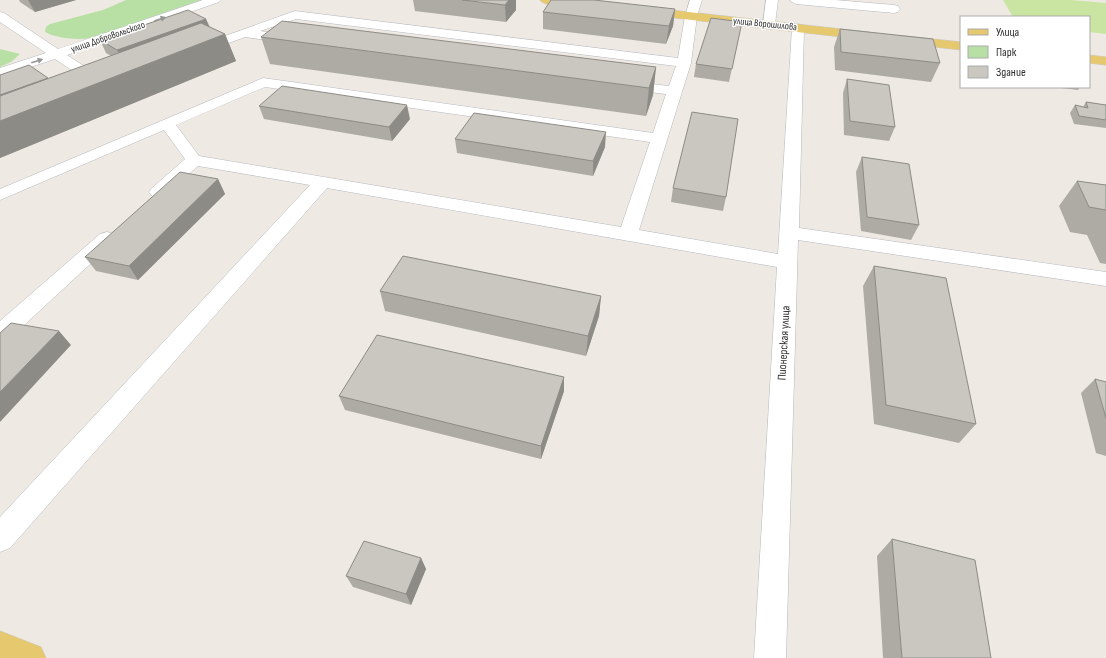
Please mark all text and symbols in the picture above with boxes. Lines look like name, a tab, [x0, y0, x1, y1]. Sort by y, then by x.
one-way arrow	[155, 15, 167, 21]
street label: улица Ворошилова	[732, 15, 798, 33]
legend	[960, 16, 1090, 88]
street label: улица Добровольского	[69, 19, 147, 55]
text: Улица	[996, 25, 1020, 40]
text: Парк	[996, 45, 1017, 60]
one-way arrow	[31, 57, 43, 63]
text: Здание	[996, 65, 1026, 80]
street label: Пионерская улица	[775, 305, 793, 381]

